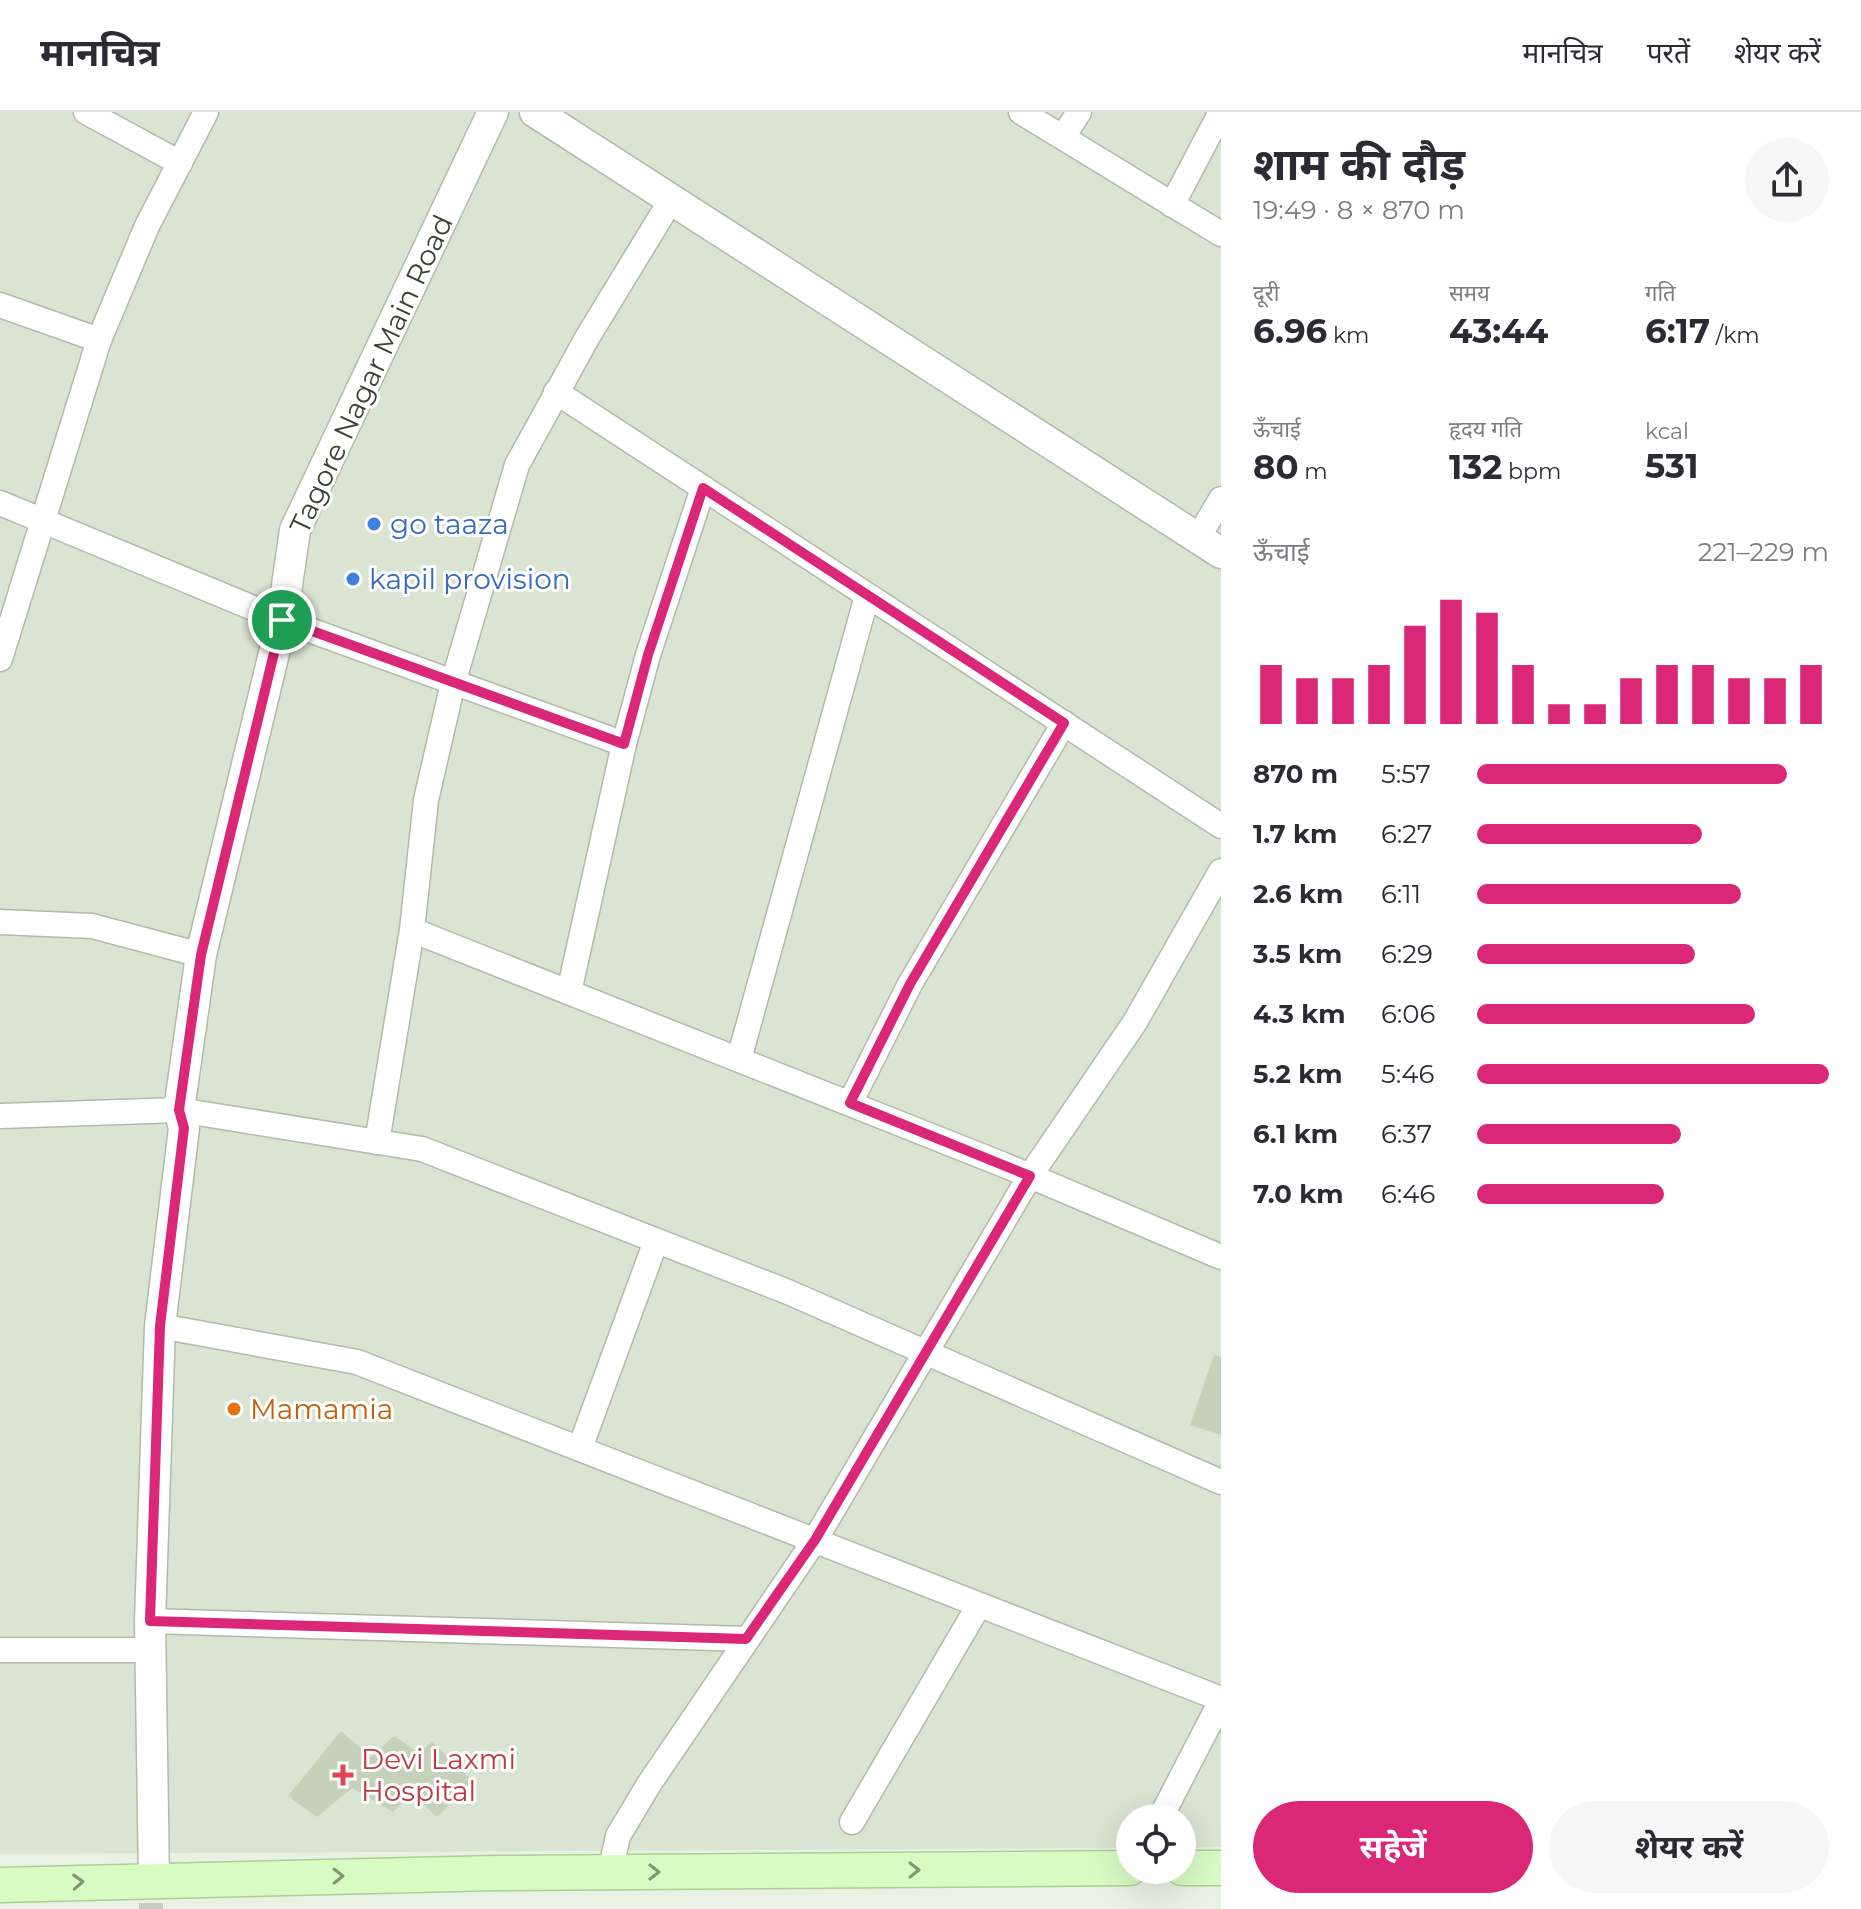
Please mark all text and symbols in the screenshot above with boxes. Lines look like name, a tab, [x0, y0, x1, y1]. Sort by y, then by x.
text: मानचित्र	[40, 29, 160, 76]
text: मानचित्र	[1523, 36, 1603, 70]
text: परतें	[1647, 36, 1690, 70]
text: शेयर करें	[1734, 36, 1821, 70]
text: शाम की दौड़	[1253, 137, 1465, 191]
button: share	[1745, 138, 1829, 222]
text: 19:49 · 8 × 870 m	[1253, 194, 1465, 226]
street label: Tagore Nagar Main Road	[282, 209, 460, 539]
text: दूरी	[1253, 280, 1279, 307]
text: समय	[1449, 280, 1490, 307]
text: गति	[1645, 280, 1676, 307]
text: 6.96	[1253, 310, 1327, 352]
text: 43:44	[1449, 310, 1548, 352]
text: 6:17	[1645, 310, 1710, 352]
text: km	[1327, 322, 1369, 349]
text: /km	[1710, 322, 1760, 349]
text: ऊँचाई	[1253, 416, 1301, 443]
text: हृदय गति	[1449, 416, 1522, 443]
text: kcal	[1645, 418, 1689, 445]
text: 531	[1645, 445, 1699, 487]
text: 80	[1253, 446, 1299, 488]
text: 132	[1449, 446, 1502, 488]
text: m	[1299, 458, 1328, 485]
text: bpm	[1502, 458, 1561, 485]
place label: go taaza	[390, 507, 509, 541]
marker: go taaza	[365, 515, 383, 533]
text: ऊँचाई	[1253, 536, 1309, 568]
text: 221–229 m	[1698, 536, 1829, 568]
place label: kapil provision	[369, 562, 571, 596]
marker: kapil provision	[344, 570, 362, 588]
pin	[248, 586, 316, 654]
icon: arrive	[260, 598, 304, 642]
text: 870 m	[1253, 758, 1338, 790]
text: 5:57	[1381, 758, 1431, 790]
text: 1.7 km	[1253, 818, 1337, 850]
text: 6:27	[1381, 818, 1432, 850]
text: 2.6 km	[1253, 878, 1343, 910]
text: 6:11	[1381, 878, 1421, 910]
text: 3.5 km	[1253, 938, 1342, 970]
text: 6:29	[1381, 938, 1433, 970]
text: 4.3 km	[1253, 998, 1345, 1030]
text: 6:06	[1381, 998, 1435, 1030]
text: 5.2 km	[1253, 1058, 1342, 1090]
text: 5:46	[1381, 1058, 1434, 1090]
text: 6.1 km	[1253, 1118, 1338, 1150]
text: 6:37	[1381, 1118, 1432, 1150]
text: 7.0 km	[1253, 1178, 1344, 1210]
text: 6:46	[1381, 1178, 1435, 1210]
place label: Mamamia	[250, 1392, 393, 1426]
marker: Mamamia	[225, 1400, 243, 1418]
place label: Devi Laxmi Hospital	[361, 1742, 516, 1808]
marker: Devi Laxmi Hospital	[332, 1764, 354, 1786]
button: सहेजें	[1253, 1801, 1533, 1893]
button: शेयर करें	[1549, 1801, 1829, 1893]
map controls	[1116, 1804, 1196, 1884]
button: locate	[1116, 1804, 1196, 1884]
one-way arrow	[908, 1861, 921, 1879]
one-way arrow	[648, 1863, 661, 1881]
one-way arrow	[332, 1868, 345, 1885]
one-way arrow	[72, 1873, 85, 1890]

